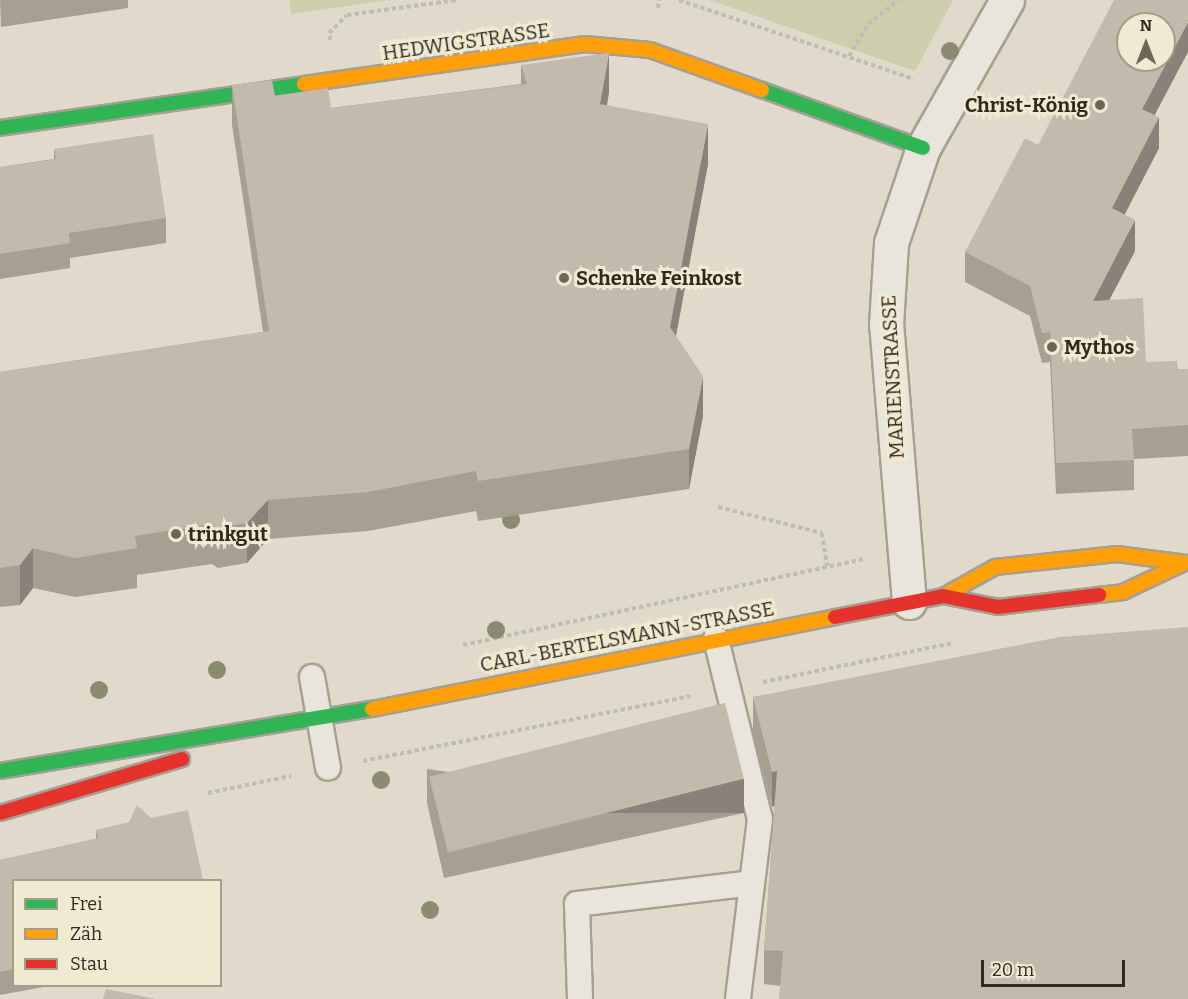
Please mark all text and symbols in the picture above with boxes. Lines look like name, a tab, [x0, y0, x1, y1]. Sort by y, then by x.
north arrow	[1116, 12, 1176, 72]
text: N	[1140, 16, 1152, 35]
street label: HEDWIGSTRASSE	[381, 18, 551, 66]
place label: Christ-König	[965, 93, 1088, 117]
marker: Christ-König	[1093, 98, 1107, 112]
place label: Schenke Feinkost	[576, 266, 742, 290]
marker: Schenke Feinkost	[557, 271, 571, 285]
street label: MARIENSTRASSE	[877, 294, 909, 460]
place label: Mythos	[1064, 335, 1134, 359]
marker: Mythos	[1045, 340, 1059, 354]
place label: trinkgut	[188, 522, 268, 546]
marker: trinkgut	[169, 527, 183, 541]
street label: CARL-BERTELSMANN-STRASSE	[478, 597, 776, 677]
legend	[12, 879, 222, 987]
text: Frei	[70, 893, 103, 915]
text: Zäh	[70, 923, 102, 945]
scale bar	[984, 948, 1128, 986]
text: Stau	[70, 953, 108, 975]
text: 20 m	[992, 959, 1034, 981]

